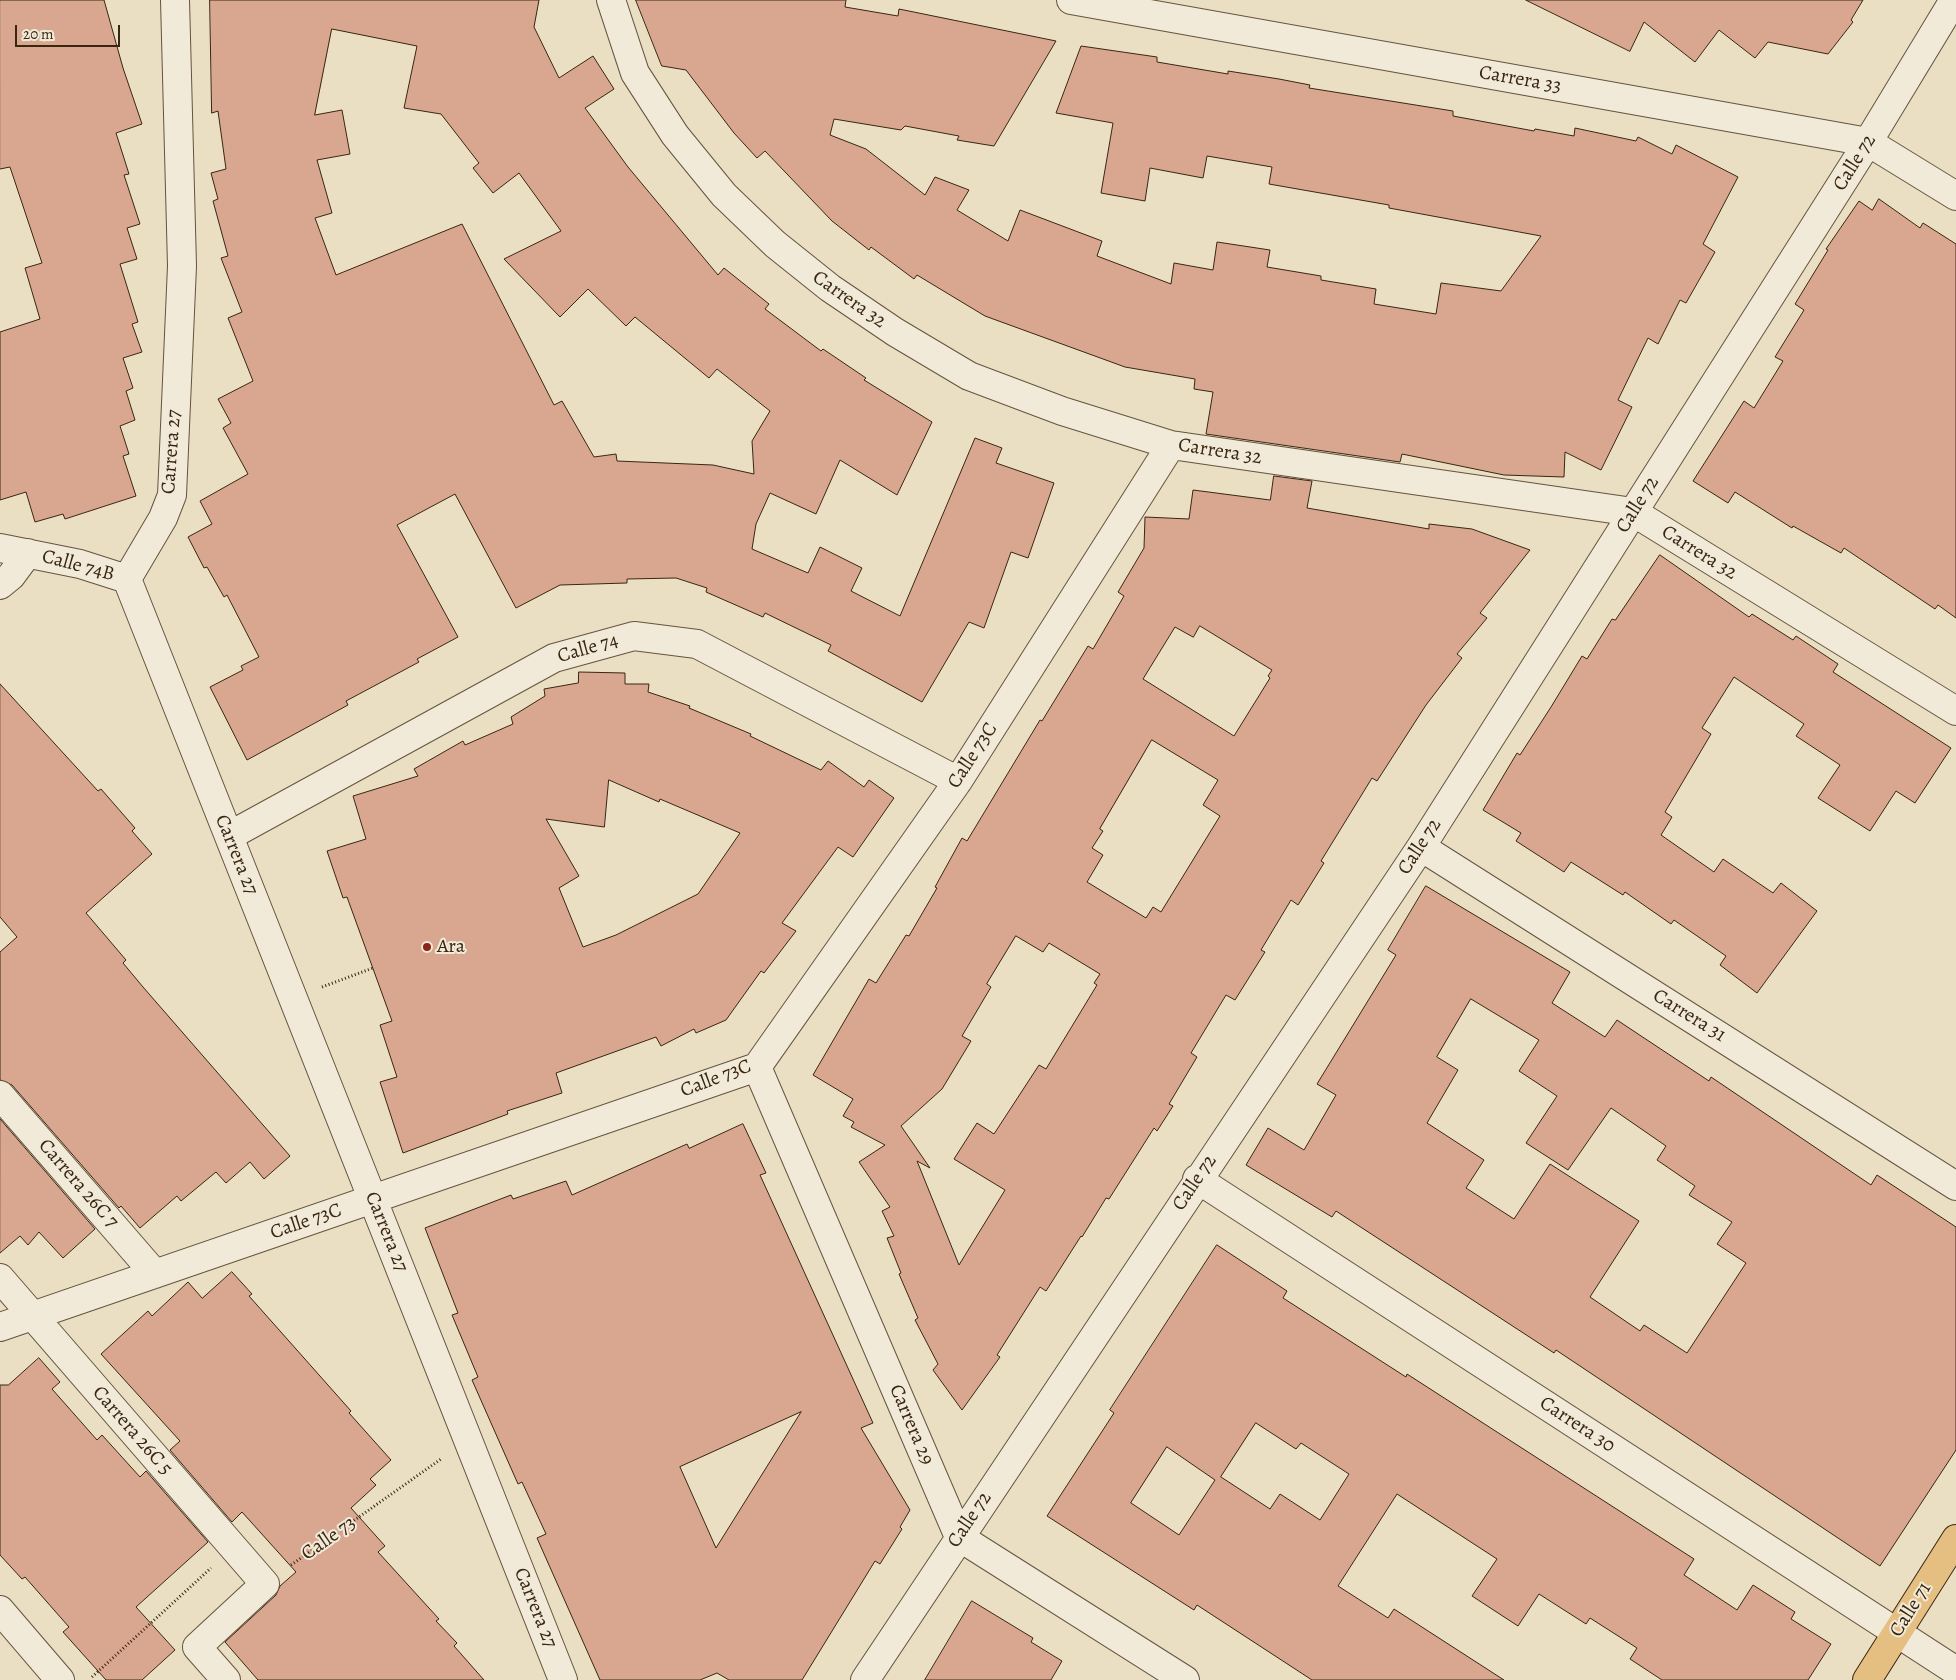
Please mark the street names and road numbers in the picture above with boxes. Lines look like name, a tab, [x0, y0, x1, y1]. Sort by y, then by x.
street label: Carrera 33	[1477, 61, 1563, 99]
street label: Calle 72	[1828, 130, 1882, 196]
street label: Carrera 32	[808, 266, 890, 334]
street label: Carrera 27	[157, 409, 187, 495]
street label: Carrera 32	[1176, 434, 1264, 470]
street label: Calle 72	[1611, 472, 1665, 538]
street label: Carrera 32	[1657, 520, 1741, 586]
street label: Calle 74B	[39, 545, 117, 587]
street label: Calle 74	[555, 629, 621, 669]
street label: Calle 73C	[943, 719, 1003, 793]
street label: Carrera 27	[209, 811, 263, 899]
street label: Calle 72	[1393, 814, 1447, 880]
street label: Carrera 31	[1648, 984, 1730, 1048]
street label: Calle 73C	[677, 1055, 755, 1103]
street label: Carrera 26C 7	[33, 1135, 123, 1233]
street label: Calle 72	[1168, 1150, 1222, 1216]
street label: Carrera 27	[359, 1188, 413, 1276]
street label: Calle 73C	[267, 1199, 345, 1245]
street label: Carrera 26C 5	[87, 1381, 177, 1481]
street label: Carrera 29	[883, 1381, 939, 1469]
street label: Carrera 30	[1535, 1392, 1619, 1458]
street label: Calle 72	[943, 1487, 997, 1553]
street label: Calle 73	[297, 1512, 361, 1566]
street label: Carrera 27	[508, 1564, 562, 1652]
street label: Calle 71	[1885, 1578, 1937, 1642]

